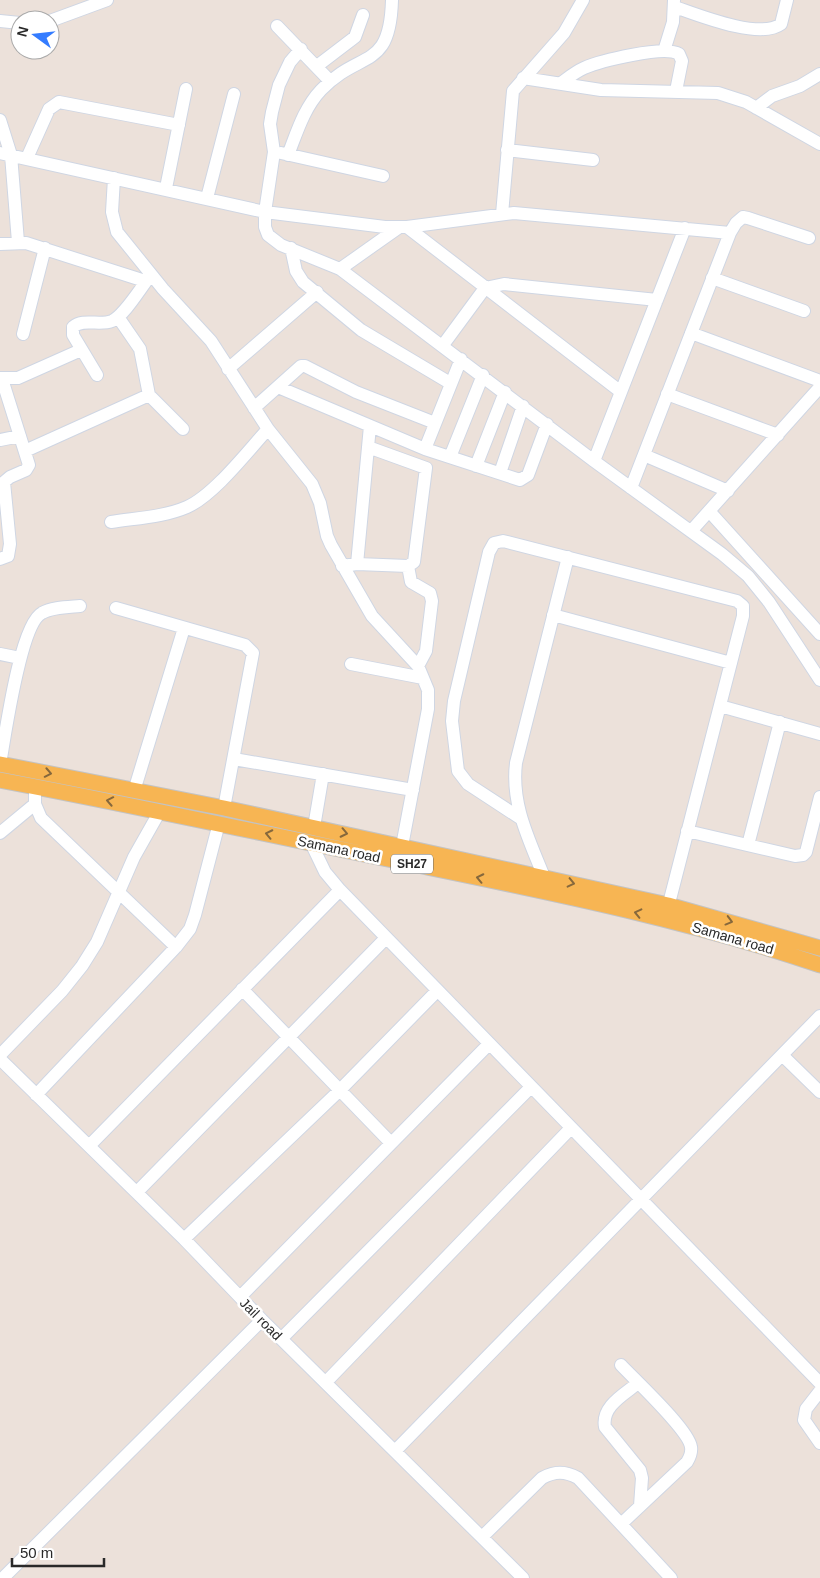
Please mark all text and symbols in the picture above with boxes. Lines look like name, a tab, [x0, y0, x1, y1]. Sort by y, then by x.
north arrow	[10, 10, 60, 60]
text: N	[13, 25, 31, 39]
one-way arrow	[43, 768, 52, 778]
one-way arrow	[106, 796, 115, 806]
one-way arrow	[340, 828, 349, 838]
one-way arrow	[265, 829, 274, 840]
street label: Samana road	[296, 832, 382, 866]
road number: SH27	[391, 854, 433, 874]
one-way arrow	[476, 873, 484, 883]
one-way arrow	[567, 877, 576, 888]
one-way arrow	[634, 908, 643, 919]
one-way arrow	[725, 916, 733, 926]
street label: Samana road	[690, 919, 776, 957]
street label: Jail road	[237, 1295, 285, 1343]
scale bar	[12, 1536, 105, 1568]
text: 50 m	[20, 1544, 53, 1561]

